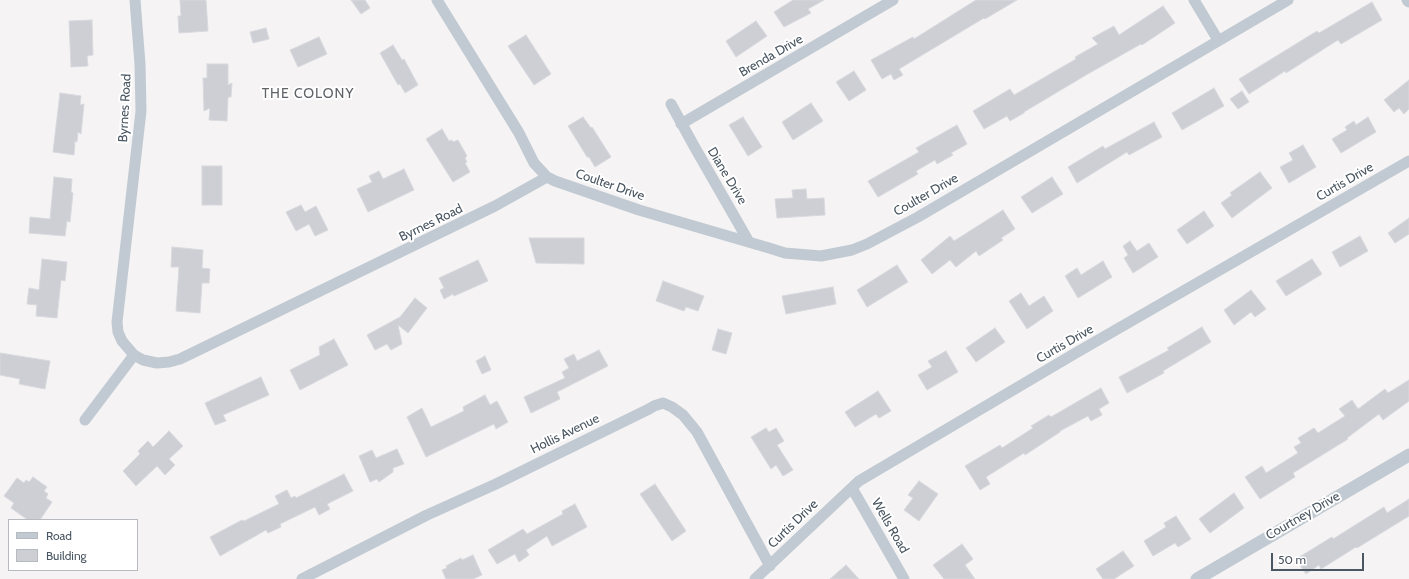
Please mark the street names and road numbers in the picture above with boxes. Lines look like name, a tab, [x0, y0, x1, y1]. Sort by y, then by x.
street label: Brenda Drive	[736, 31, 806, 81]
street label: Byrnes Road	[115, 73, 135, 143]
street label: Diane Drive	[704, 144, 750, 208]
street label: Curtis Drive	[1314, 159, 1376, 205]
street label: Coulter Drive	[573, 166, 647, 204]
street label: Coulter Drive	[891, 170, 961, 220]
street label: Byrnes Road	[397, 201, 465, 245]
street label: Curtis Drive	[1034, 321, 1096, 367]
street label: Hollis Avenue	[528, 411, 602, 457]
street label: Courtney Drive	[1263, 489, 1343, 543]
street label: Curtis Drive	[765, 496, 821, 552]
street label: Wells Road	[868, 496, 912, 556]

